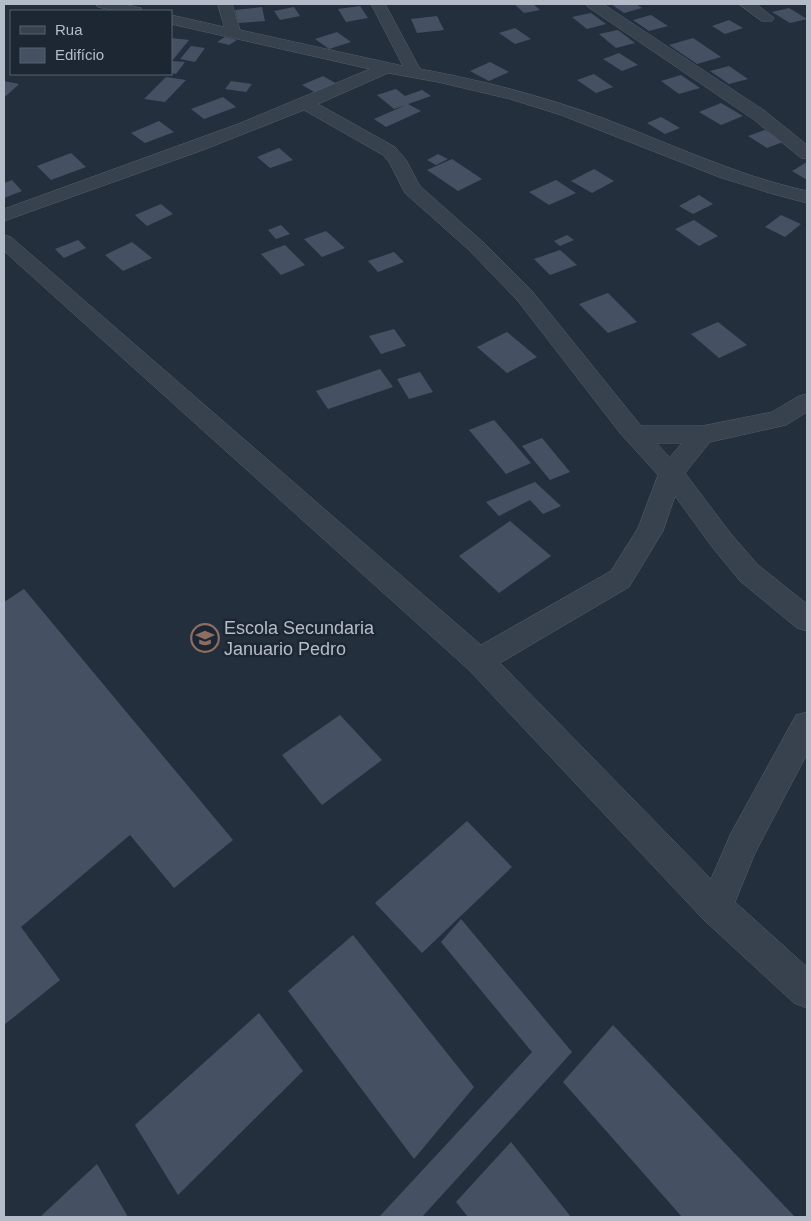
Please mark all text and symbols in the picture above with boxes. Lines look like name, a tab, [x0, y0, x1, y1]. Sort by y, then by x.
legend	[10, 10, 172, 75]
text: Rua	[55, 21, 83, 38]
text: Edifício	[55, 46, 104, 63]
place label: Escola Secundaria Januario Pedro	[224, 618, 375, 659]
school or university icon: Escola Secundaria Januario Pedro	[190, 623, 220, 653]

